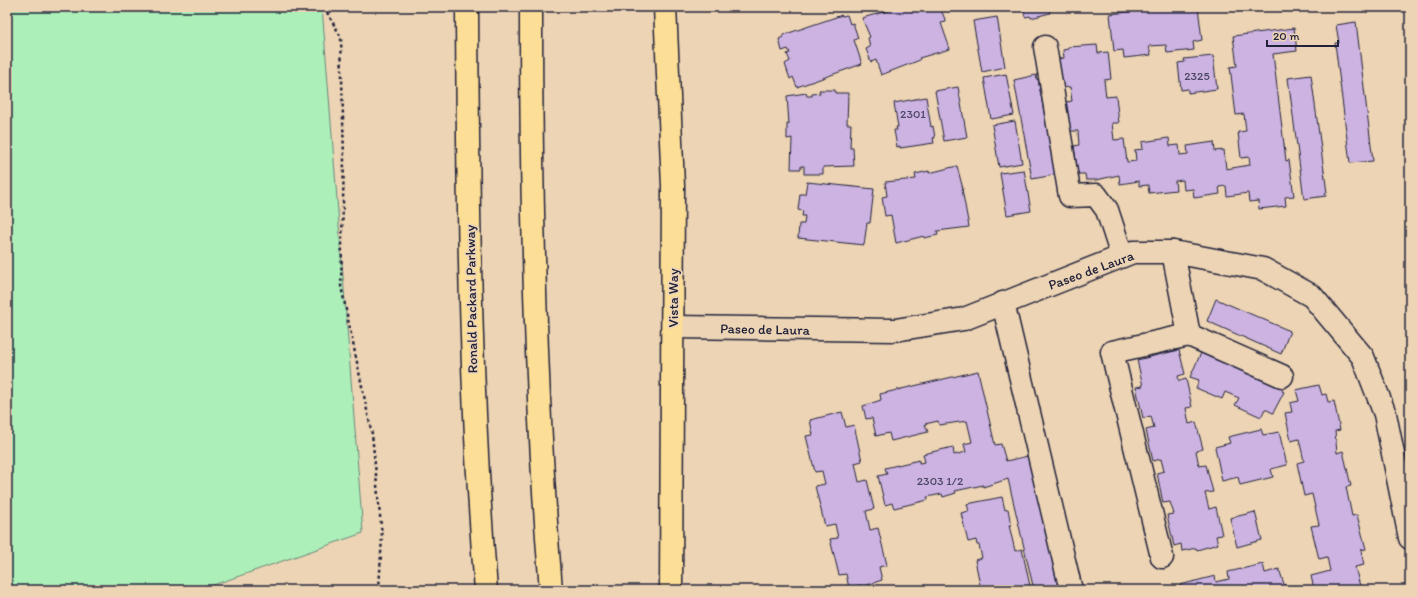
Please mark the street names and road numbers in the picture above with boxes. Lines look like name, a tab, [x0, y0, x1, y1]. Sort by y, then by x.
street label: Ronald Packard Parkway	[462, 224, 481, 373]
street label: Paseo de Laura	[1046, 247, 1137, 294]
street label: Vista Way	[665, 268, 682, 328]
street label: Paseo de Laura	[720, 320, 811, 339]

